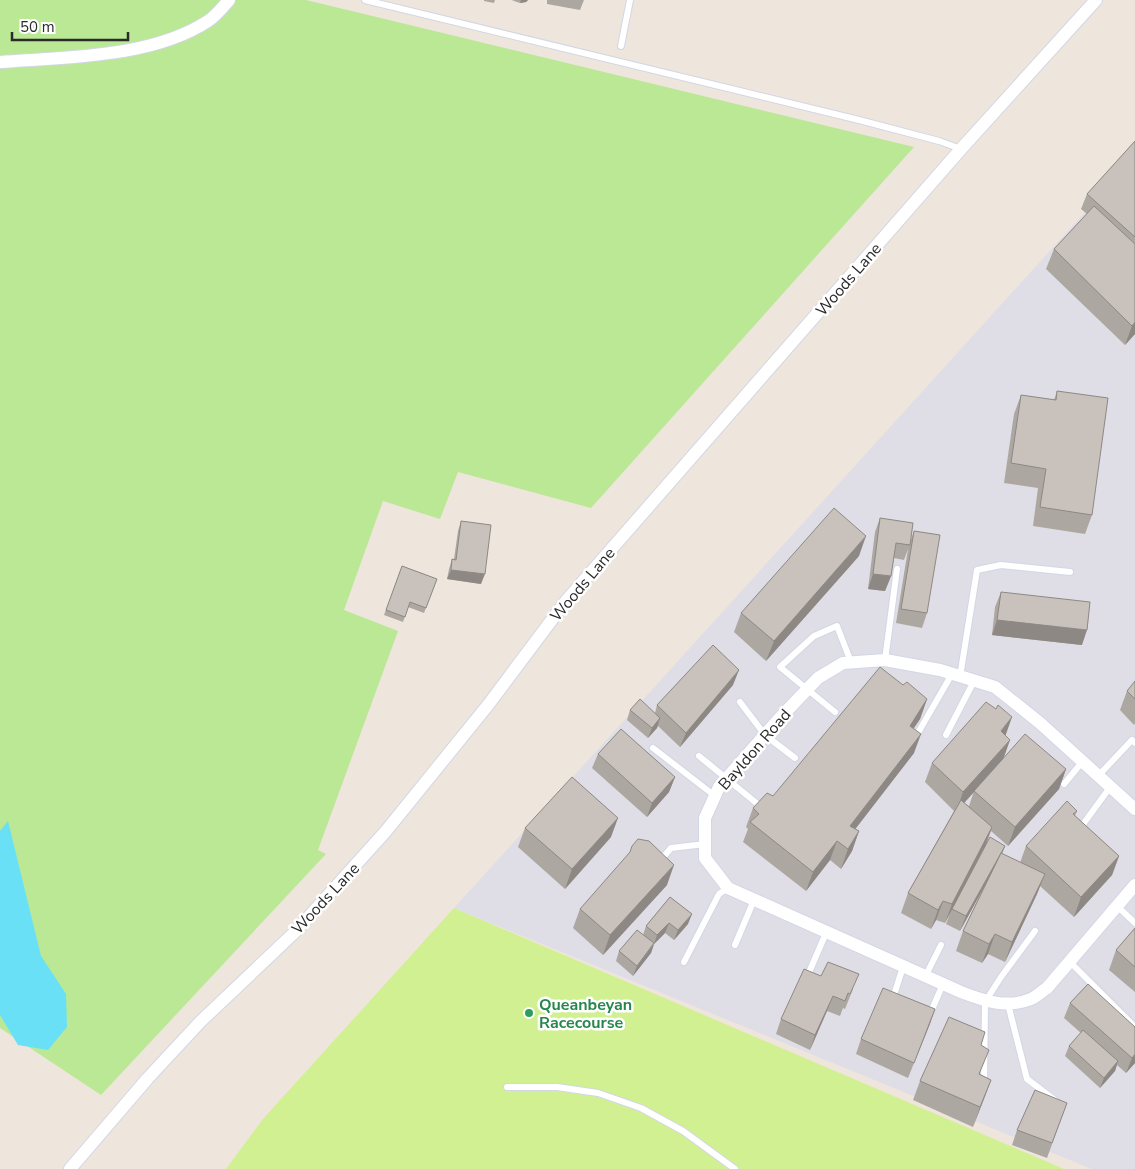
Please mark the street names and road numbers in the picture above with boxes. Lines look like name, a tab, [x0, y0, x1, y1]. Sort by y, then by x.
street label: Woods Lane	[811, 238, 887, 321]
street label: Woods Lane	[545, 543, 620, 626]
street label: Bayldon Road	[713, 704, 796, 795]
street label: Woods Lane	[287, 858, 365, 939]

